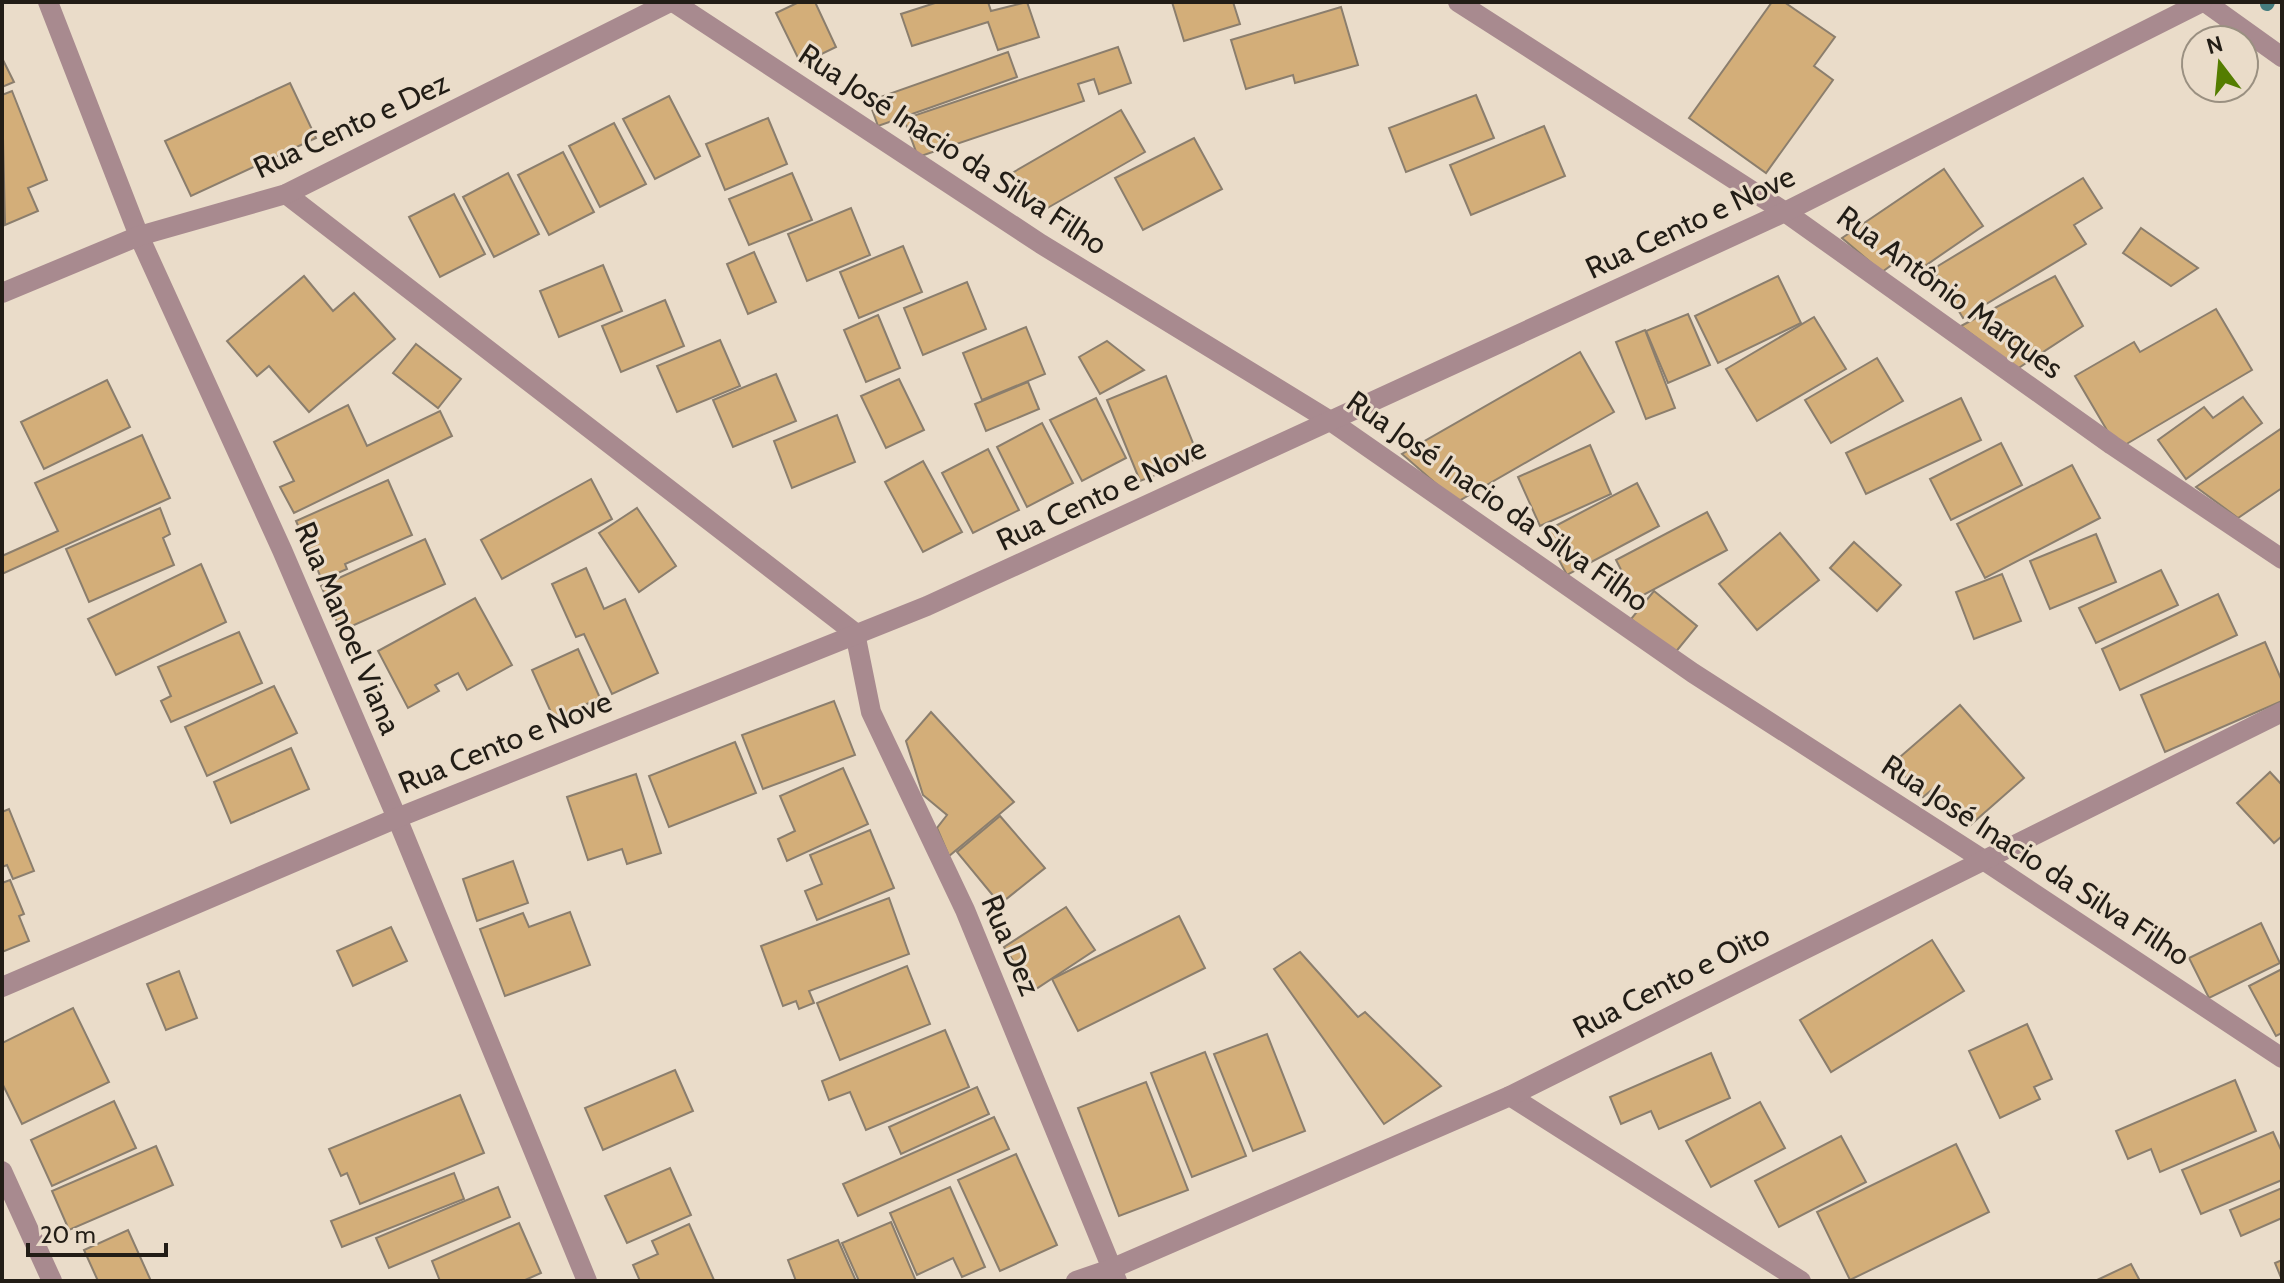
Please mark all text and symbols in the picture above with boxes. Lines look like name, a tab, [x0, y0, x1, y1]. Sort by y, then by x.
north arrow	[2180, 24, 2260, 104]
text: N	[2203, 30, 2226, 60]
street label: Rua José Inacio da Silva Filho	[792, 35, 1114, 263]
street label: Rua Cento e Dez	[248, 64, 454, 186]
street label: Rua Cento e Nove	[1579, 157, 1801, 287]
street label: Rua Antônio Marques	[1830, 198, 2070, 386]
street label: Rua José Inacio da Silva Filho	[1340, 382, 1656, 620]
street label: Rua Cento e Nove	[990, 429, 1212, 559]
street label: Rua Manoel Viana	[287, 516, 410, 740]
street label: Rua Cento e Nove	[393, 682, 617, 802]
street label: Rua José Inacio da Silva Filho	[1875, 746, 2197, 974]
street label: Rua Dez	[973, 889, 1049, 1001]
street label: Rua Cento e Oito	[1567, 916, 1775, 1046]
scale bar	[28, 1207, 166, 1257]
text: 20 m	[40, 1220, 96, 1249]

